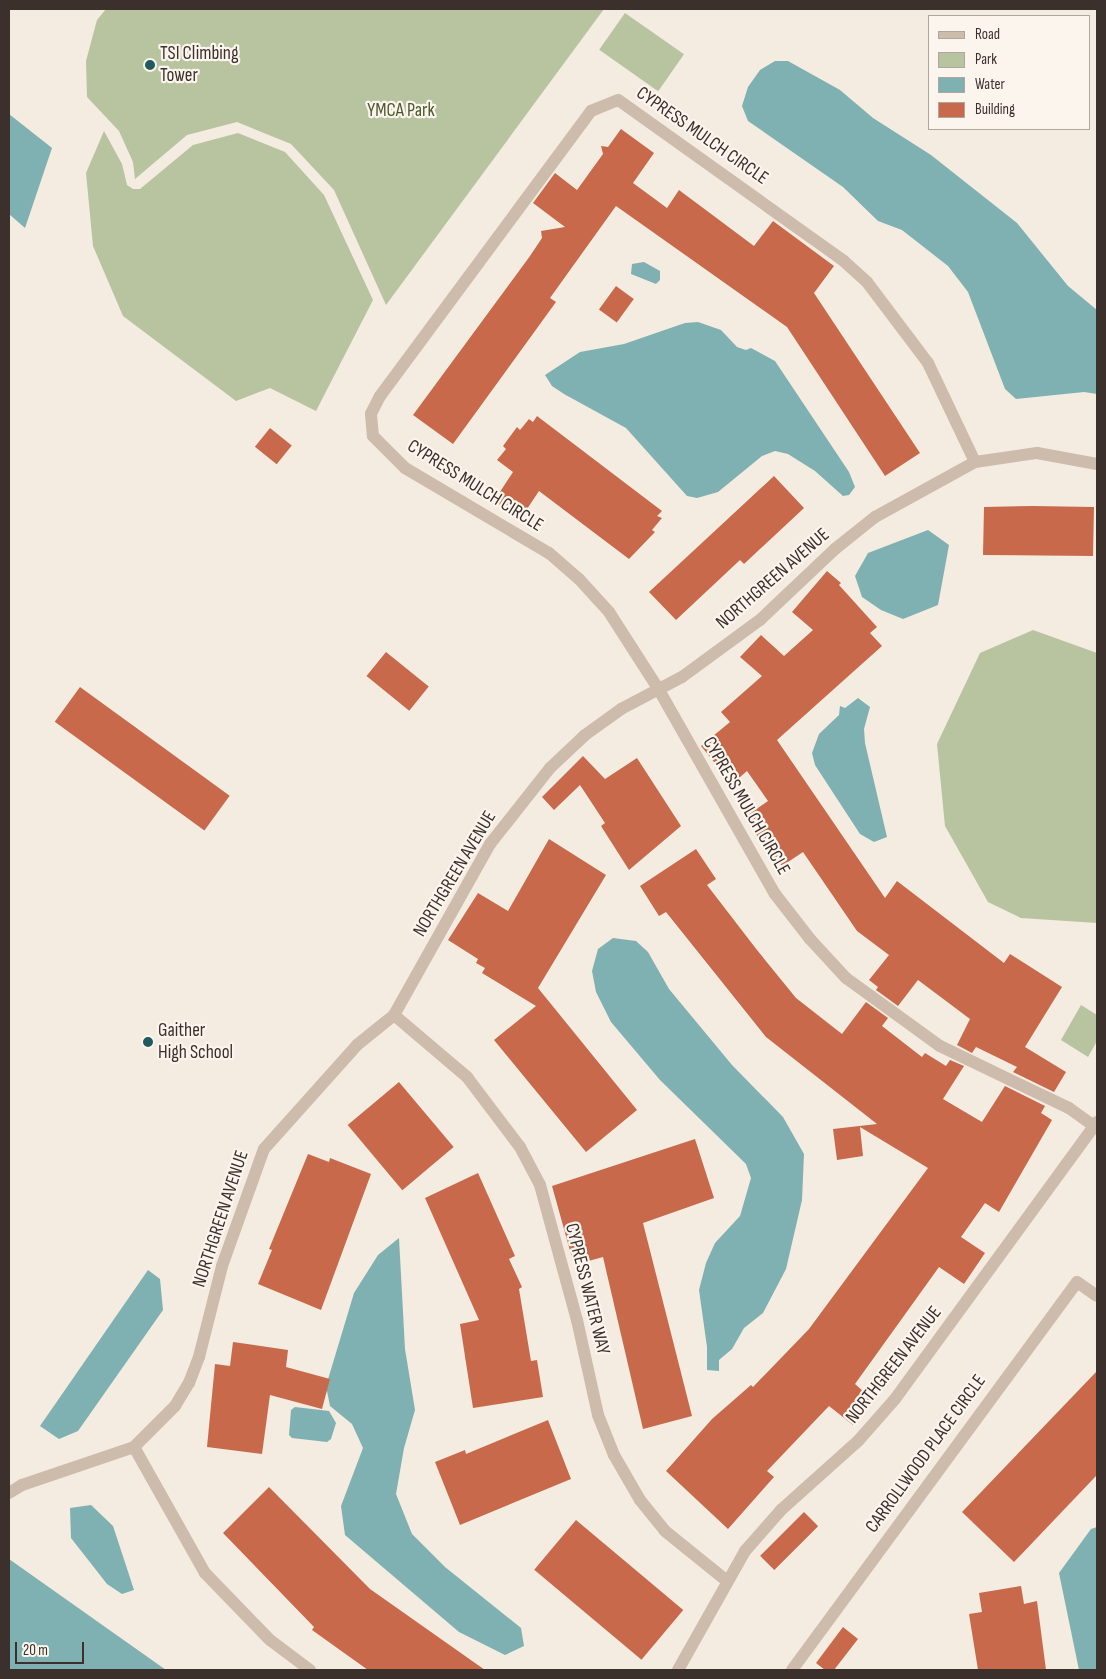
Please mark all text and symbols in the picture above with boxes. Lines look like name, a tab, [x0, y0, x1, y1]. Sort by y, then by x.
legend	[928, 15, 1091, 130]
text: Road	[975, 25, 1000, 44]
place label: TSI Climbing Tower	[160, 43, 239, 87]
text: Park	[975, 50, 997, 69]
marker: TSI Climbing Tower	[144, 59, 156, 71]
text: Water	[975, 75, 1005, 94]
street label: CYPRESS MULCH CIRCLE	[632, 82, 772, 190]
park label: YMCA Park	[367, 100, 435, 122]
text: Building	[975, 100, 1015, 119]
street label: CYPRESS MULCH CIRCLE	[403, 435, 547, 537]
street label: NORTHGREEN AVENUE	[712, 524, 834, 634]
street label: CYPRESS MULCH CIRCLE	[697, 733, 795, 879]
street label: NORTHGREEN AVENUE	[409, 807, 501, 941]
place label: Gaither High School	[158, 1020, 233, 1064]
marker: Gaither High School	[142, 1036, 154, 1048]
street label: NORTHGREEN AVENUE	[188, 1148, 254, 1290]
street label: CYPRESS WATER WAY	[560, 1221, 614, 1357]
street label: NORTHGREEN AVENUE	[841, 1302, 947, 1428]
street label: CARROLLWOOD PLACE CIRCLE	[861, 1370, 991, 1538]
scale bar	[18, 1632, 86, 1664]
text: 20 m	[23, 1641, 48, 1660]

